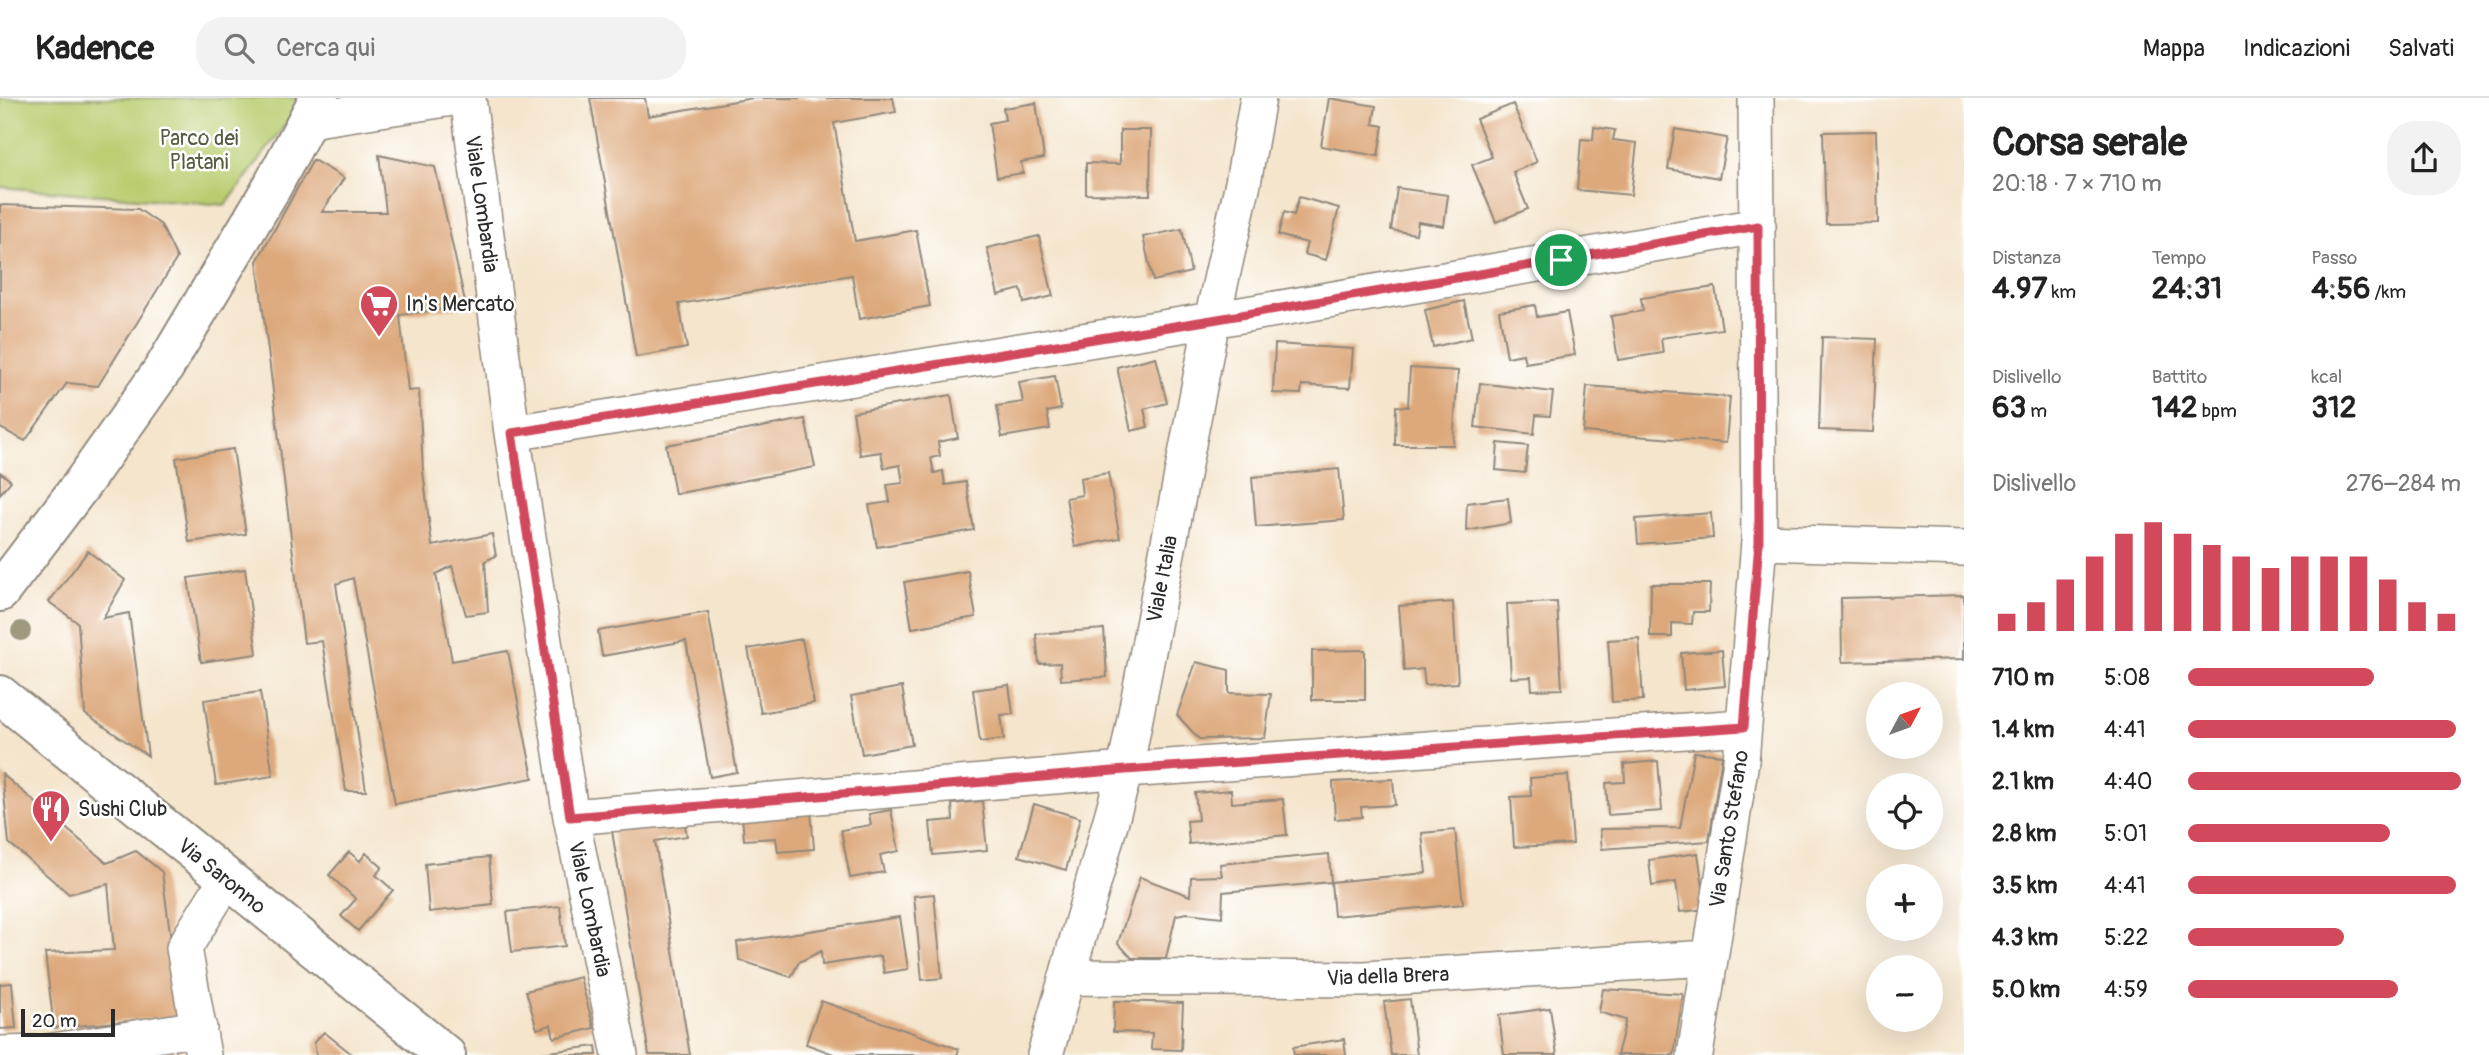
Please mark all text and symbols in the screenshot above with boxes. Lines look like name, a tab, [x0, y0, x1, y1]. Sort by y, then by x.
search box	[196, 17, 686, 80]
text: Kadence	[35, 28, 154, 69]
icon: search	[220, 29, 258, 67]
text: Cerca qui	[276, 32, 375, 64]
text: Mappa	[2143, 34, 2205, 63]
text: Indicazioni	[2243, 34, 2350, 63]
text: Salvati	[2388, 34, 2454, 63]
text: Corsa serale	[1992, 119, 2187, 167]
button: share	[2387, 121, 2461, 195]
park label: Parco dei Platani	[159, 125, 239, 176]
street label: Viale Lombardia	[459, 134, 504, 274]
text: 20:18 · 7 × 710 m	[1992, 169, 2162, 198]
pin	[1531, 230, 1591, 290]
icon: arrive	[1542, 241, 1580, 279]
text: Distanza	[1992, 246, 2061, 270]
text: Tempo	[2152, 246, 2206, 270]
text: Passo	[2311, 246, 2357, 270]
text: 4.97	[1992, 270, 2047, 307]
text: 24:31	[2152, 270, 2222, 307]
text: 4:56	[2311, 270, 2370, 307]
text: km	[2047, 280, 2076, 304]
text: /km	[2370, 280, 2406, 304]
supermarket icon: In's Mercato	[358, 283, 400, 338]
place label: In's Mercato	[406, 291, 514, 318]
text: Dislivello	[1992, 365, 2061, 389]
text: Battito	[2152, 365, 2207, 389]
text: kcal	[2311, 365, 2342, 389]
text: 63	[1992, 389, 2026, 426]
text: 142	[2152, 389, 2198, 426]
text: 312	[2311, 389, 2357, 426]
text: m	[2026, 399, 2047, 423]
text: bpm	[2198, 399, 2237, 423]
text: Dislivello	[1992, 469, 2076, 498]
text: 276–284 m	[2346, 469, 2461, 498]
street label: Viale Italia	[1141, 533, 1184, 625]
text: 710 m	[1992, 663, 2054, 692]
text: 5:08	[2104, 663, 2150, 692]
north arrow	[1866, 682, 1942, 760]
map controls	[1866, 682, 1943, 1032]
text: 1.4 km	[1992, 715, 2054, 744]
text: 4:41	[2104, 715, 2146, 744]
street label: Via Santo Stefano	[1704, 748, 1755, 910]
text: 2.1 km	[1992, 767, 2054, 796]
text: 4:40	[2104, 767, 2153, 796]
button: locate	[1866, 773, 1943, 850]
restaurant icon: Sushi Club	[30, 788, 72, 843]
place label: Sushi Club	[78, 796, 167, 823]
text: 2.8 km	[1992, 819, 2057, 848]
text: 5:01	[2104, 819, 2147, 848]
street label: Via Saronno	[172, 832, 271, 920]
street label: Viale Lombardia	[562, 839, 617, 979]
button: +	[1866, 864, 1943, 941]
text: 3.5 km	[1992, 871, 2057, 900]
text: 4:41	[2104, 871, 2146, 900]
text: 4.3 km	[1992, 923, 2058, 952]
text: 5:22	[2104, 923, 2148, 952]
button: −	[1866, 955, 1943, 1032]
street label: Via della Brera	[1326, 961, 1450, 992]
text: 5.0 km	[1992, 975, 2060, 1004]
text: 4:59	[2104, 975, 2148, 1004]
scale bar	[21, 1006, 116, 1038]
text: 20 m	[32, 1009, 77, 1033]

